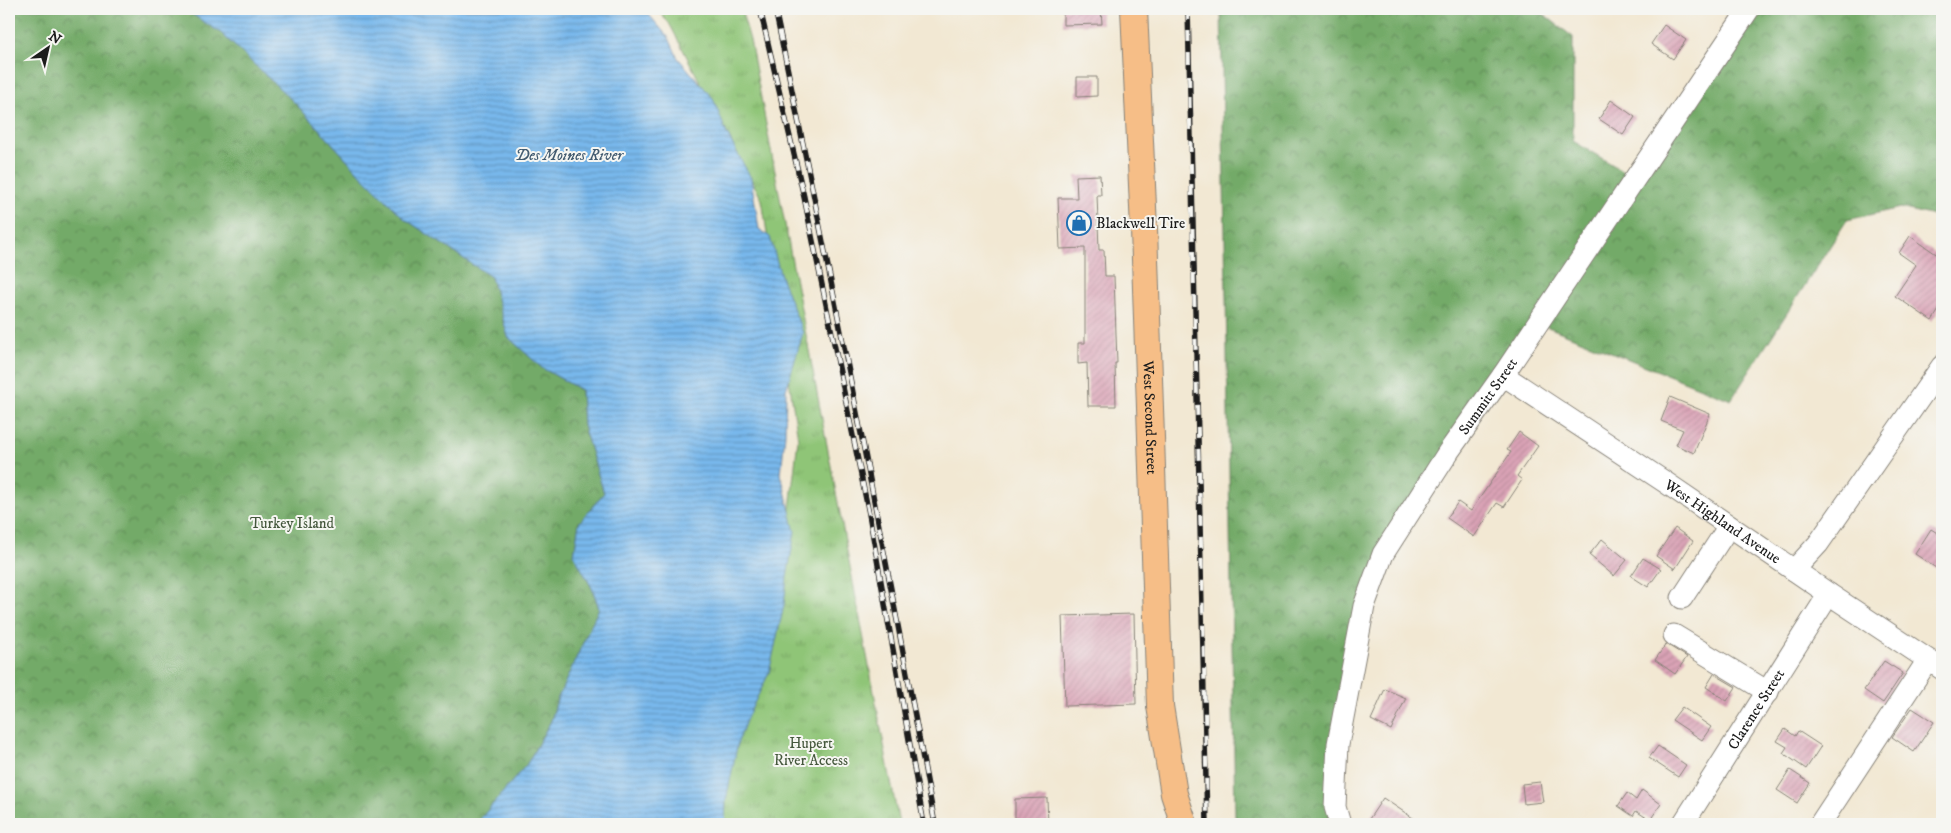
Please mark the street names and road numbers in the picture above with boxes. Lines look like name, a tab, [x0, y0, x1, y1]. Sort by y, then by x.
street label: Summitt Street	[1454, 354, 1522, 439]
street label: West Second Street	[1138, 359, 1161, 475]
street label: West Highland Avenue	[1660, 475, 1784, 568]
street label: Clarence Street	[1724, 665, 1789, 753]

